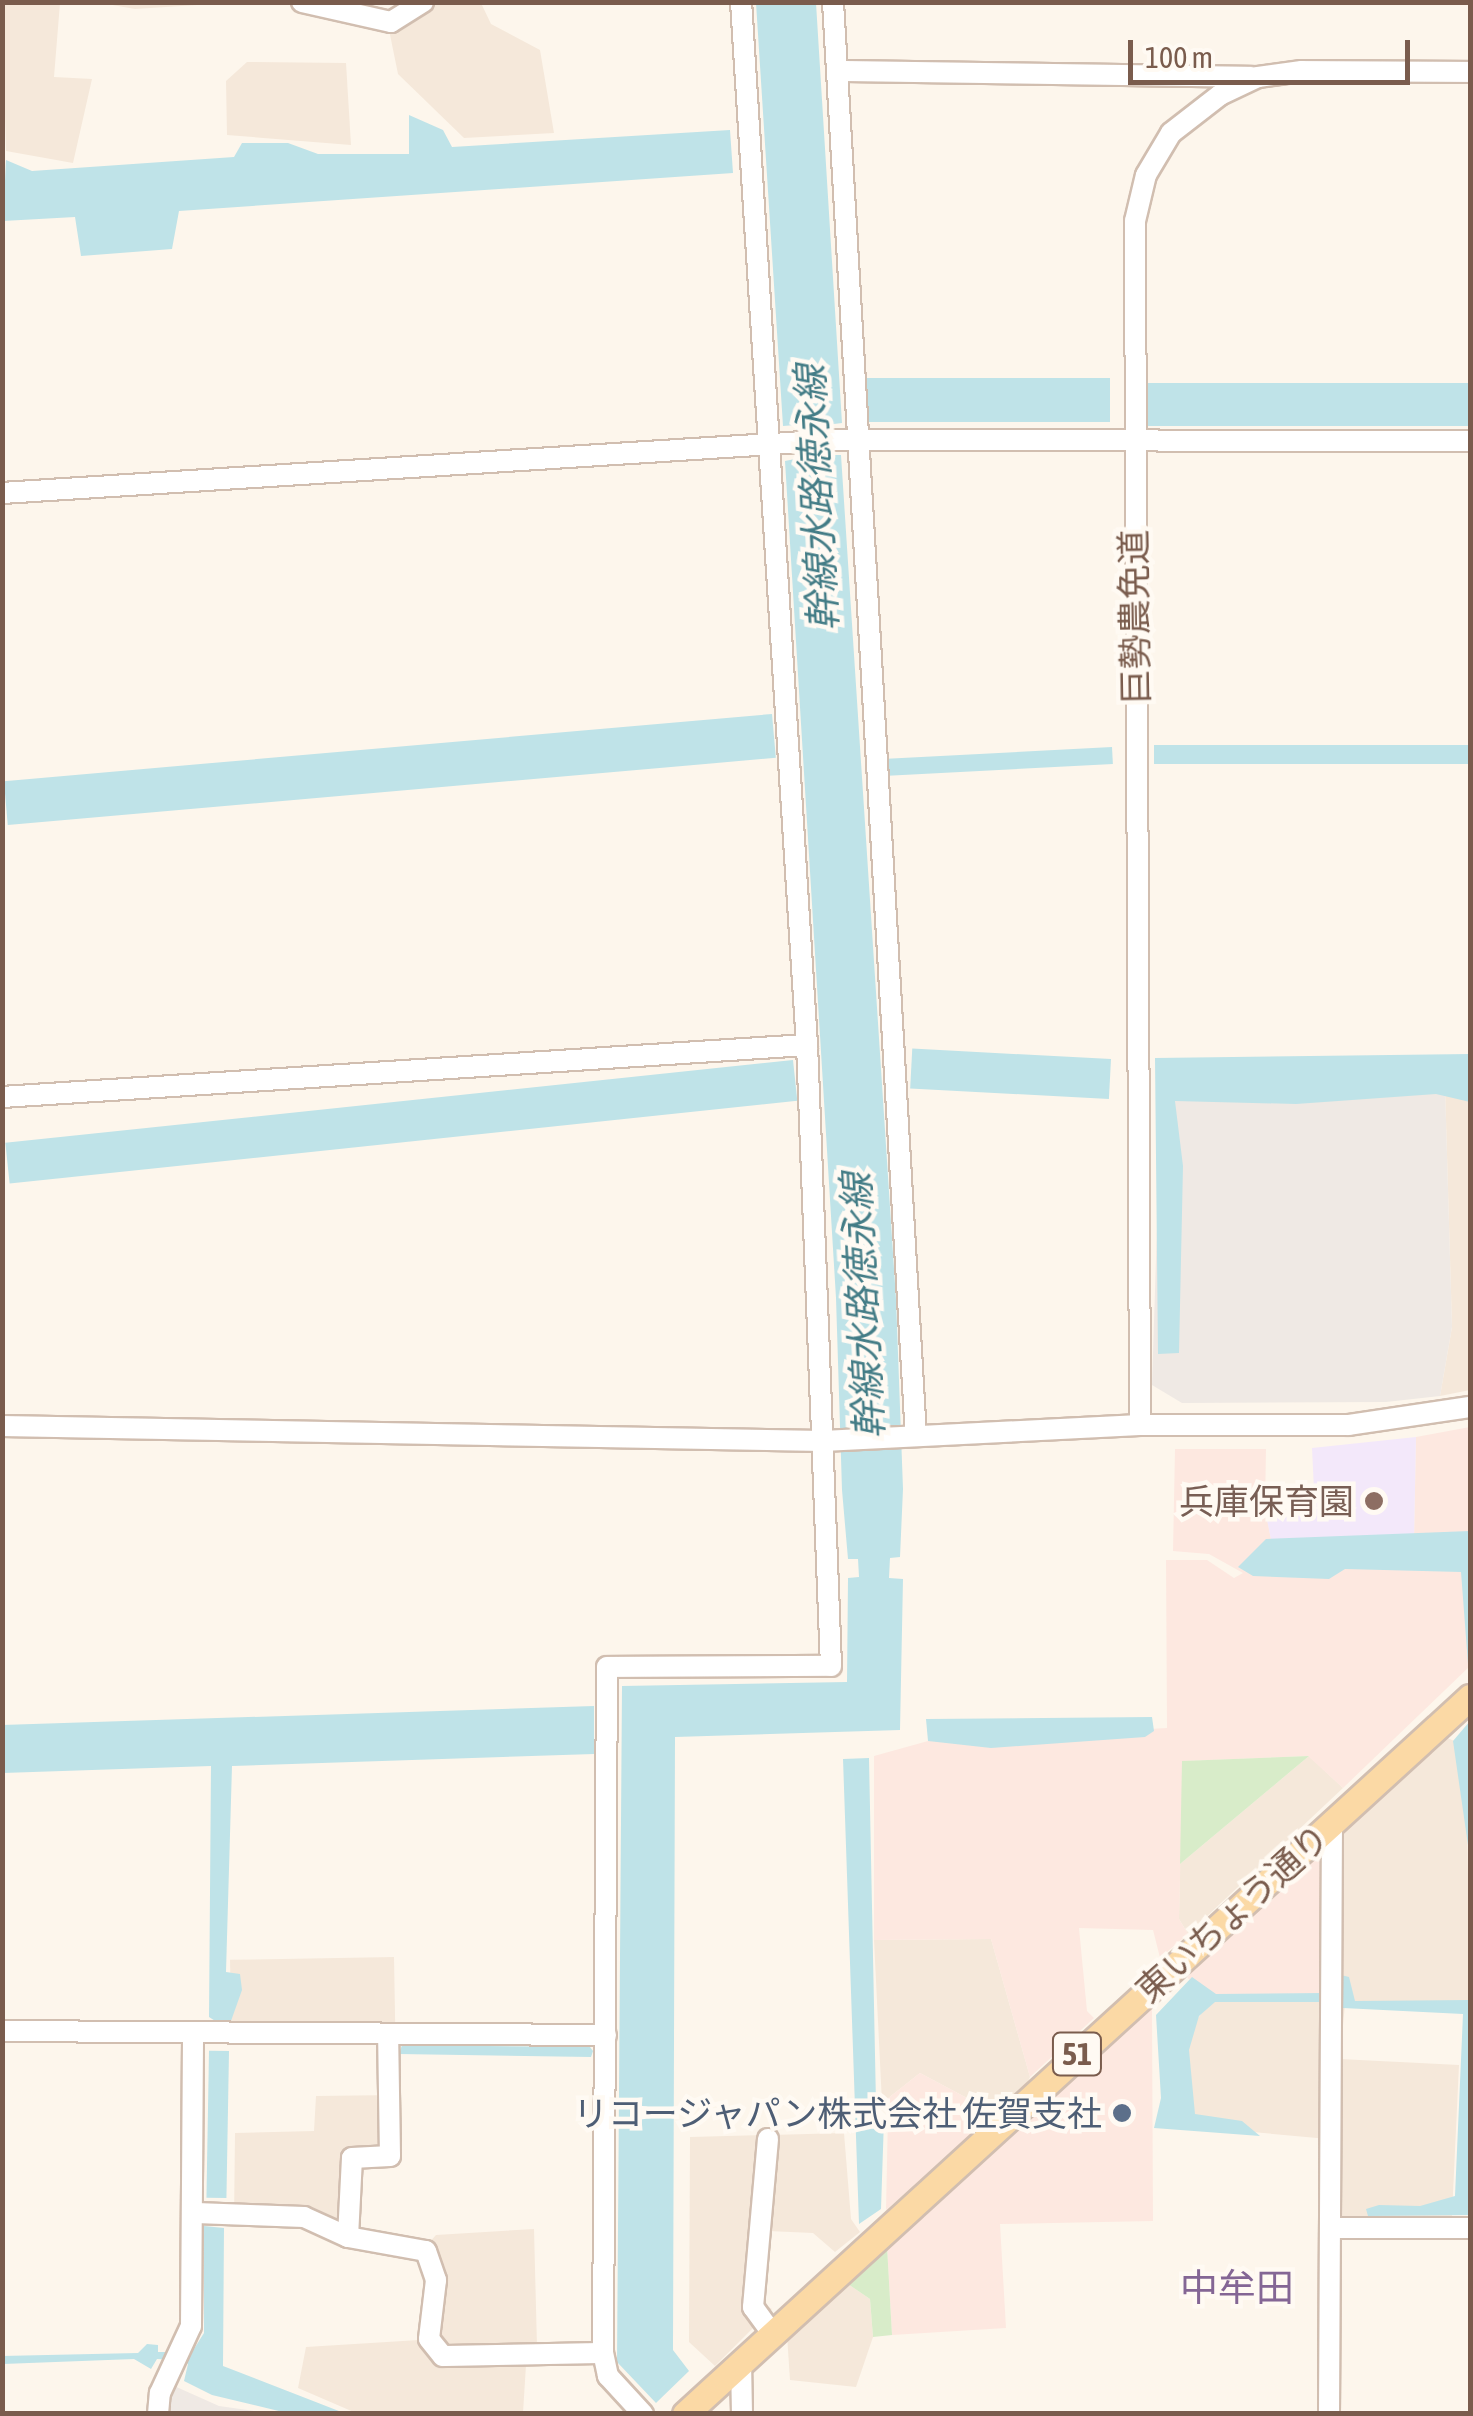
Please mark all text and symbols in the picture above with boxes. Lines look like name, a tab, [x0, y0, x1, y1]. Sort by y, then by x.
scale bar	[1133, 20, 1416, 82]
text: 100 m	[1145, 40, 1213, 74]
water label: 幹線水路徳永線	[787, 364, 847, 632]
street label: 巨勢農免道	[1111, 529, 1157, 705]
water label: 幹線水路徳永線	[833, 1172, 893, 1440]
place label: 兵庫保育園	[1179, 1480, 1354, 1522]
marker: 兵庫保育園	[1363, 1490, 1385, 1512]
street label: 東いちょう通り	[1127, 1815, 1337, 2011]
road number: 51	[1050, 2027, 1104, 2081]
place label: リコージャパン株式会社 佐賀支社	[572, 2092, 1102, 2134]
marker: リコージャパン株式会社 佐賀支社	[1111, 2102, 1133, 2124]
district label: 中牟田	[1180, 2265, 1294, 2311]

